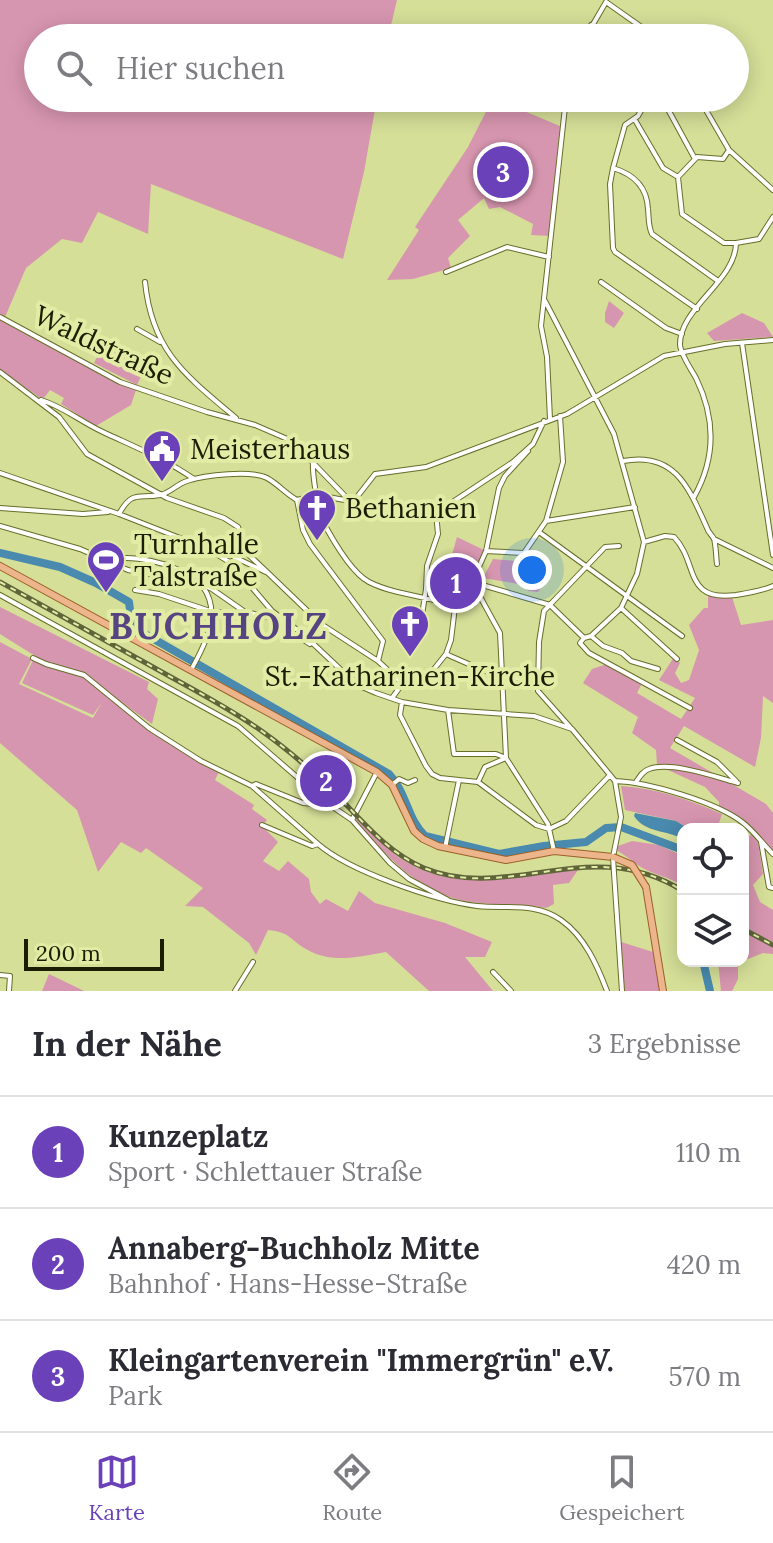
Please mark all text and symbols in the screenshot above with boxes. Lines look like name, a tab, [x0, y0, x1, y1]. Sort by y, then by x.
search box	[24, 24, 749, 112]
icon: search	[52, 46, 96, 90]
text: Hier suchen	[116, 49, 285, 87]
pin: 3	[477, 142, 529, 202]
street label: Waldstraße	[28, 297, 180, 393]
public building icon: Meisterhaus	[141, 428, 183, 483]
place label: Meisterhaus	[190, 431, 350, 467]
church icon: Bethanien	[296, 487, 338, 542]
place label: Bethanien	[345, 490, 477, 526]
place label: Turnhalle Talstraße	[134, 526, 259, 594]
sports icon: Turnhalle Talstraße	[85, 539, 127, 594]
your location	[512, 550, 552, 590]
pin: 1	[430, 553, 482, 613]
district label: BUCHHOLZ	[109, 603, 329, 649]
church icon: St.-Katharinen-Kirche	[389, 603, 431, 658]
place label: St.-Katharinen-Kirche	[265, 658, 555, 694]
pin: 2	[300, 751, 352, 811]
map controls	[677, 823, 749, 967]
button: locate	[677, 823, 749, 895]
button: layers	[677, 895, 749, 967]
scale bar	[24, 935, 164, 971]
text: 200 m	[36, 939, 101, 967]
text: In der Nähe	[32, 1022, 222, 1065]
text: 3 Ergebnisse	[588, 1027, 741, 1060]
text: Kunzeplatz	[108, 1117, 268, 1155]
text: 1	[53, 1136, 63, 1169]
text: 110 m	[676, 1136, 741, 1169]
text: Sport · Schlettauer Straße	[108, 1155, 422, 1188]
text: Annaberg-Buchholz Mitte	[108, 1229, 480, 1267]
text: 2	[51, 1248, 65, 1281]
text: 420 m	[667, 1248, 741, 1281]
text: Bahnhof · Hans-Hesse-Straße	[108, 1267, 467, 1300]
text: Kleingartenverein "Immergrün" e.V.	[108, 1341, 614, 1379]
text: 3	[51, 1360, 65, 1393]
text: 570 m	[669, 1360, 741, 1393]
text: Park	[108, 1379, 162, 1412]
tab: Karte	[89, 1450, 145, 1526]
tab: Route	[322, 1450, 382, 1526]
tab: Gespeichert	[559, 1450, 684, 1526]

